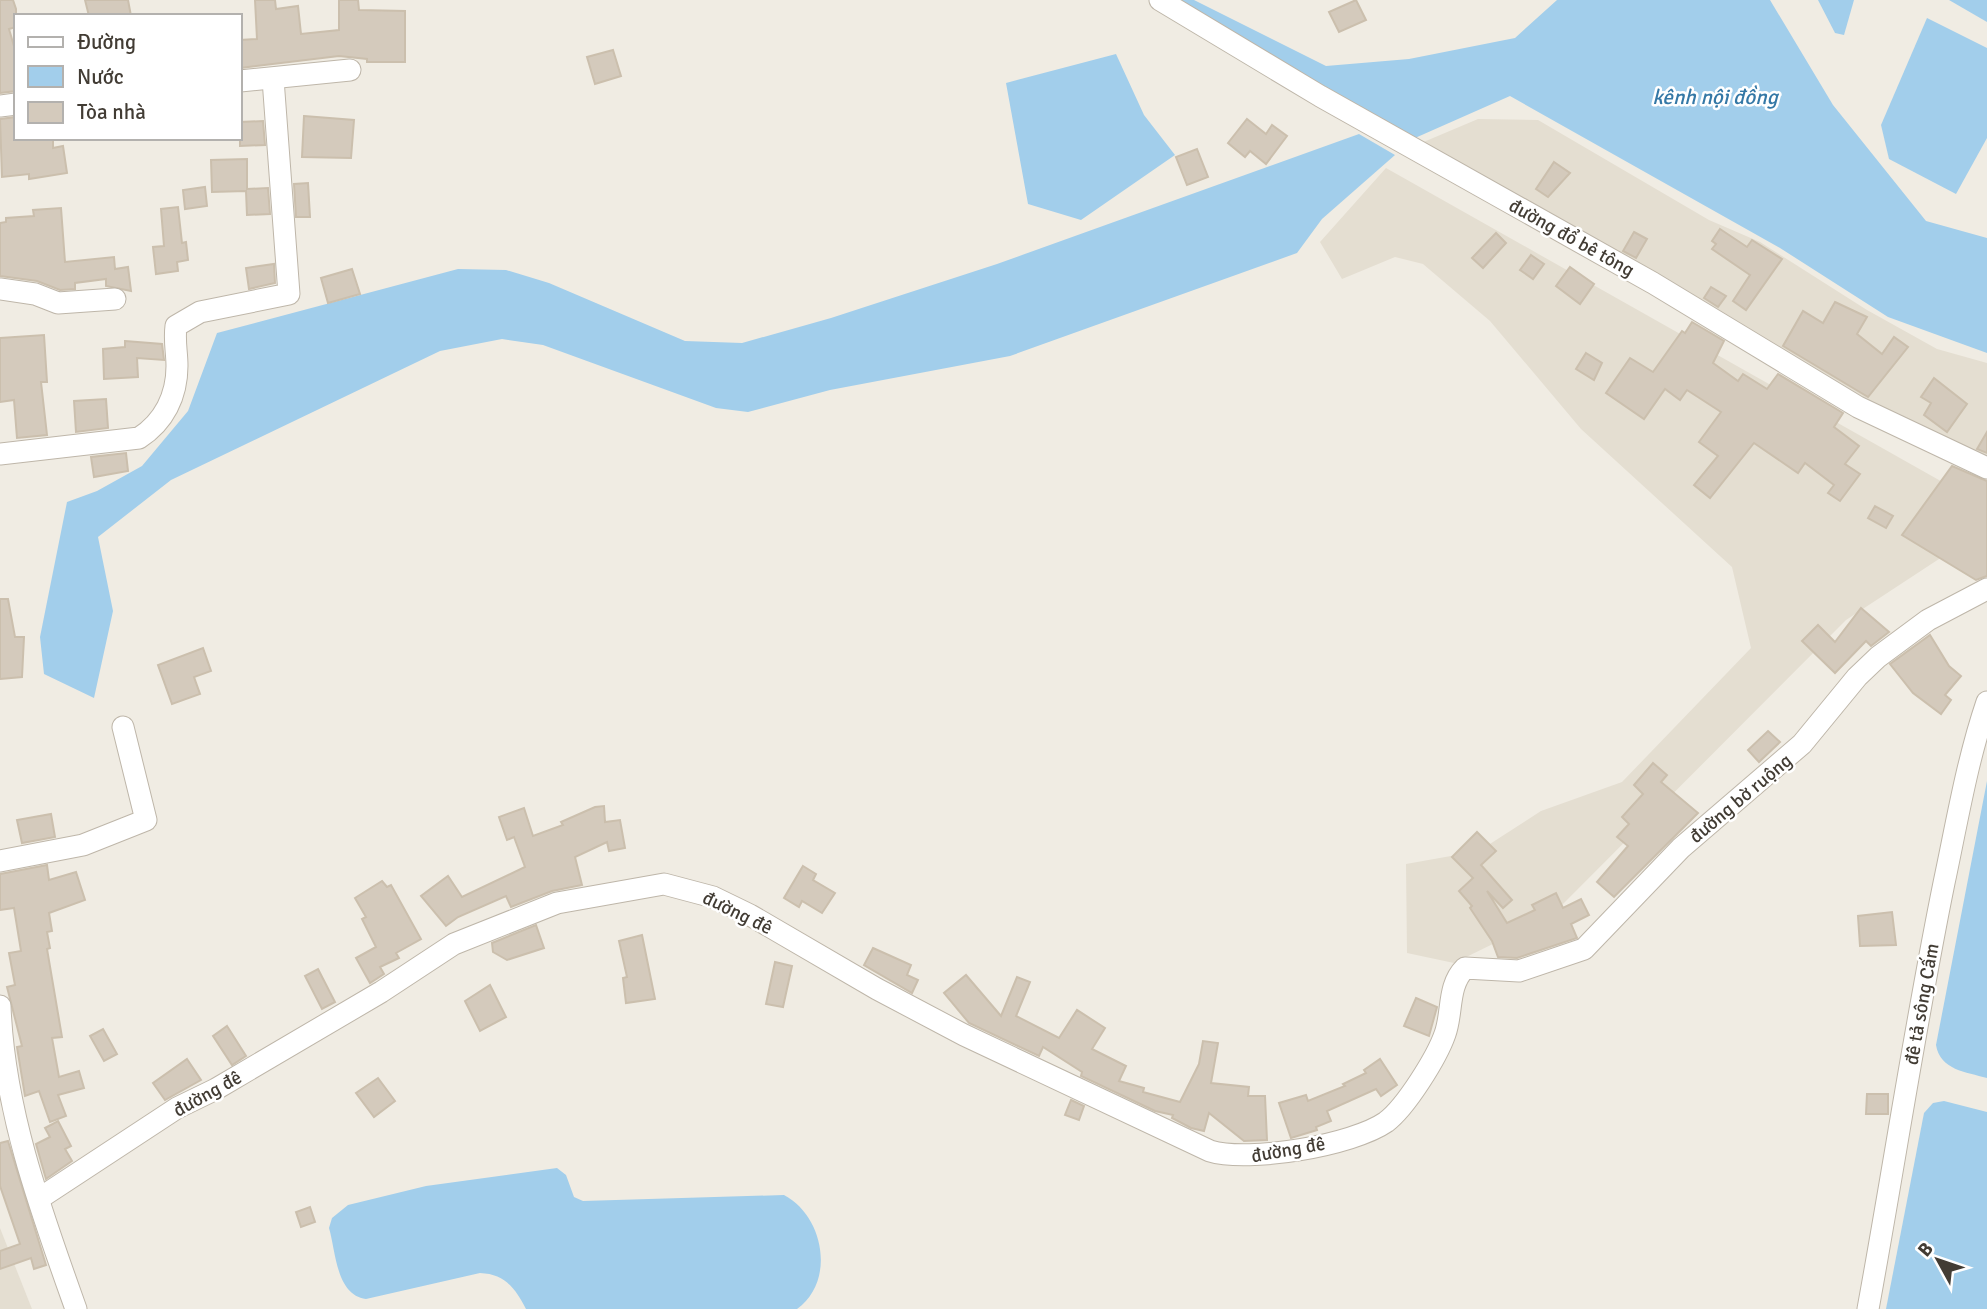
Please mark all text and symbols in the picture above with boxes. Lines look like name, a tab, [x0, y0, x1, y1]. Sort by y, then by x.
legend	[14, 14, 242, 140]
text: Đường	[77, 29, 136, 55]
text: Nước	[77, 64, 124, 90]
water label: kênh nội đồng	[1652, 84, 1780, 110]
text: Tòa nhà	[77, 99, 146, 125]
street label: đường đổ bê tông	[1505, 193, 1639, 282]
street label: đường bờ ruộng	[1684, 749, 1797, 849]
street label: đường đê	[699, 886, 776, 940]
street label: đê tả sông Cấm	[1899, 941, 1944, 1067]
street label: đường đê	[169, 1065, 246, 1122]
street label: đường đê	[1249, 1132, 1327, 1168]
north arrow	[1903, 1225, 1973, 1295]
text: B	[1913, 1237, 1939, 1262]

